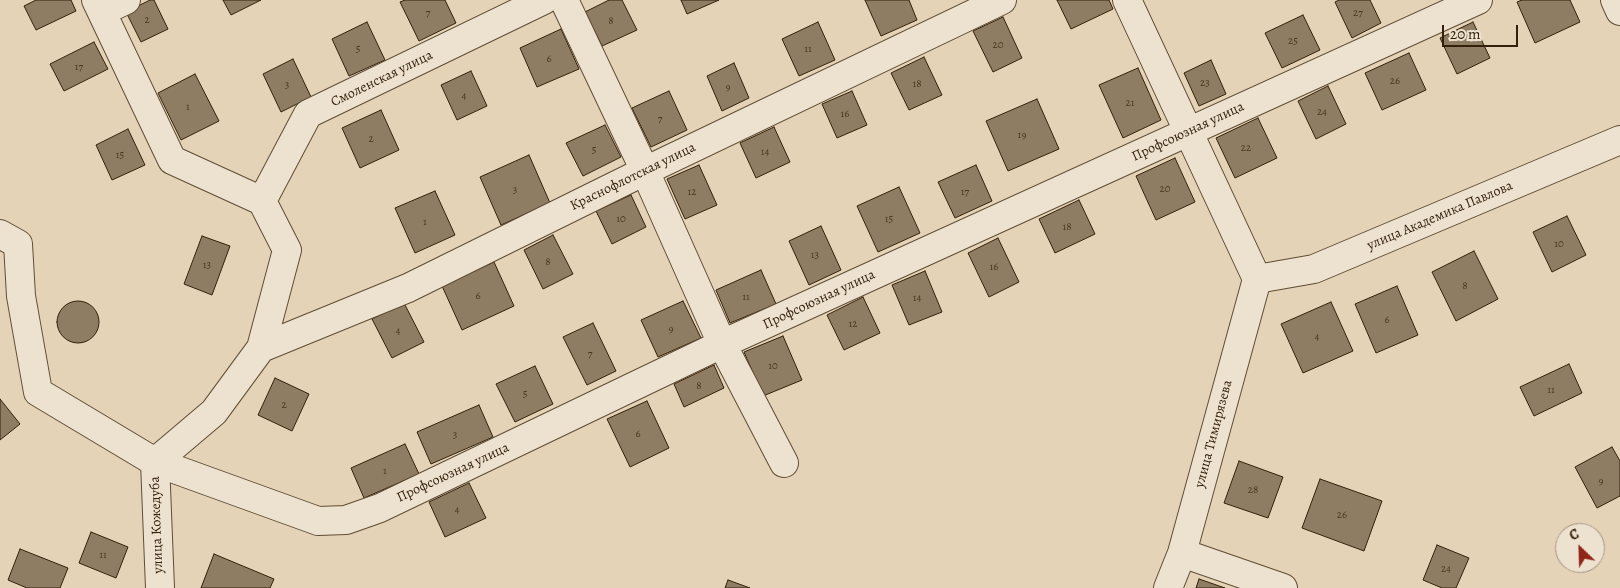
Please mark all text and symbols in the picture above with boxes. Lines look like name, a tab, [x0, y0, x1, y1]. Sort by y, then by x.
house number: 7	[426, 6, 430, 20]
house number: 27	[1353, 6, 1363, 20]
house number: 2	[144, 13, 150, 27]
house number: 8	[608, 14, 614, 28]
scale bar	[1445, 15, 1521, 47]
text: 20 m	[1450, 24, 1481, 44]
house number: 25	[1288, 34, 1298, 48]
house number: 20	[992, 38, 1004, 52]
house number: 5	[356, 42, 360, 56]
house number: 11	[804, 42, 812, 56]
street label: Смоленская улица	[328, 47, 436, 111]
house number: 6	[546, 52, 552, 66]
house number: 17	[75, 60, 83, 74]
house number: 26	[1390, 74, 1400, 88]
house number: 23	[1200, 76, 1210, 90]
house number: 18	[912, 77, 922, 91]
house number: 3	[285, 78, 289, 92]
house number: 9	[725, 80, 731, 94]
house number: 4	[462, 89, 466, 103]
house number: 21	[1126, 96, 1134, 110]
street label: Профсоюзная улица	[1129, 99, 1247, 165]
house number: 1	[186, 100, 190, 114]
house number: 24	[1317, 105, 1327, 119]
house number: 16	[841, 107, 849, 121]
house number: 7	[658, 112, 662, 126]
house number: 19	[1018, 128, 1026, 142]
house number: 2	[368, 132, 374, 146]
street label: Краснофлотская улица	[568, 139, 698, 215]
house number: 22	[1241, 141, 1251, 155]
house number: 5	[592, 143, 596, 157]
house number: 14	[761, 145, 769, 159]
house number: 15	[116, 148, 124, 162]
street label: улица Академика Павлова	[1365, 178, 1515, 254]
house number: 20	[1159, 182, 1171, 196]
house number: 3	[513, 183, 517, 197]
house number: 12	[688, 185, 696, 199]
house number: 17	[961, 185, 969, 199]
house number: 10	[616, 212, 626, 226]
house number: 15	[885, 212, 893, 226]
house number: 1	[423, 215, 427, 229]
house number: 18	[1062, 220, 1072, 234]
house number: 10	[1554, 237, 1564, 251]
house number: 13	[811, 248, 819, 262]
house number: 8	[545, 255, 551, 269]
house number: 13	[203, 258, 211, 272]
house number: 16	[990, 260, 998, 274]
street label: Профсоюзная улица	[760, 267, 878, 333]
house number: 8	[1462, 279, 1468, 293]
house number: 6	[475, 289, 481, 303]
house number: 11	[742, 290, 750, 304]
house number: 14	[913, 291, 921, 305]
house number: 6	[1384, 313, 1390, 327]
house number: 12	[849, 317, 857, 331]
house number: 9	[668, 322, 674, 336]
house number: 4	[396, 324, 400, 338]
house number: 4	[1315, 330, 1319, 344]
house number: 7	[588, 347, 592, 361]
house number: 10	[768, 359, 778, 373]
street label: улица Тимирязева	[1192, 378, 1236, 490]
house number: 8	[696, 379, 702, 393]
house number: 11	[1547, 383, 1555, 397]
house number: 5	[523, 387, 527, 401]
house number: 2	[281, 398, 287, 412]
house number: 6	[635, 427, 641, 441]
house number: 3	[453, 428, 457, 442]
street label: Профсоюзная улица	[394, 440, 512, 506]
house number: 1	[383, 464, 387, 478]
house number: 9	[1598, 474, 1604, 488]
street label: улица Кожедуба	[147, 476, 167, 574]
house number: 28	[1248, 483, 1258, 497]
house number: 4	[455, 503, 459, 517]
house number: 26	[1337, 508, 1347, 522]
north arrow	[1555, 523, 1605, 573]
text: С	[1566, 524, 1582, 545]
house number: 11	[99, 548, 107, 562]
house number: 24	[1441, 562, 1451, 576]

